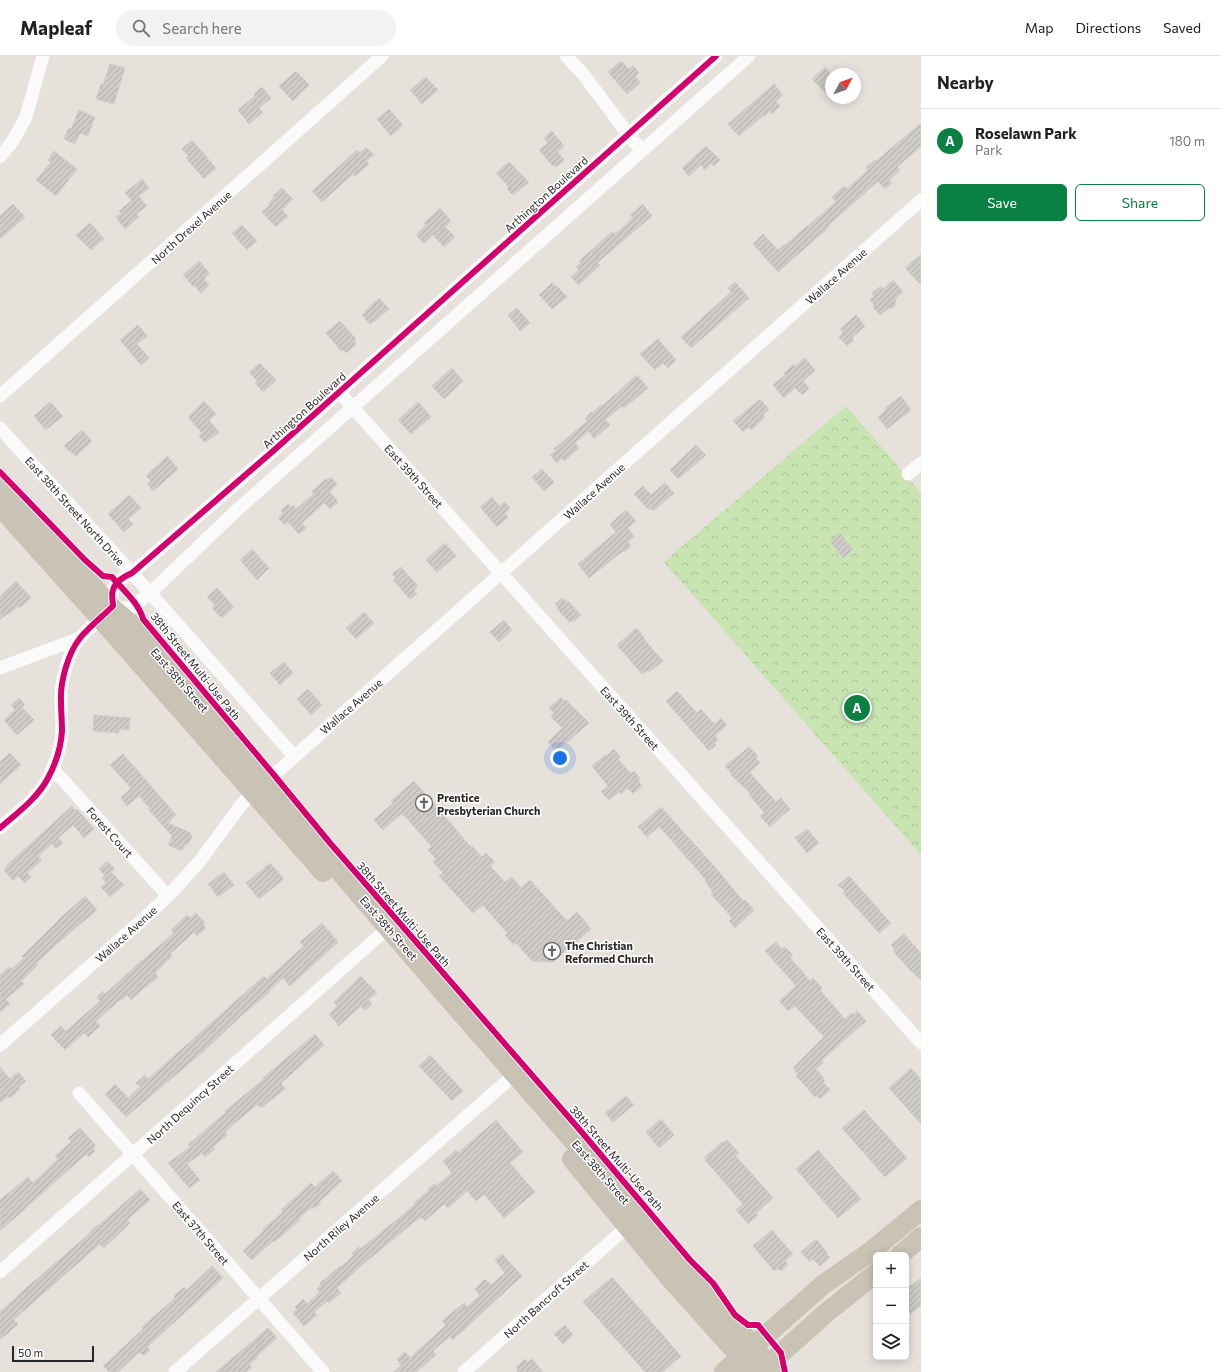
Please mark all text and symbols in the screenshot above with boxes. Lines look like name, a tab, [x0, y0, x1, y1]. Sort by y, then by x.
search box	[116, 10, 396, 46]
text: Mapleaf	[20, 16, 92, 39]
icon: search	[130, 17, 152, 39]
text: Search here	[162, 19, 242, 37]
text: Map	[1025, 19, 1054, 36]
text: Directions	[1076, 19, 1141, 36]
text: Saved	[1163, 19, 1201, 36]
north arrow	[825, 68, 861, 104]
text: Nearby	[937, 72, 994, 93]
text: Roselawn Park	[975, 124, 1077, 142]
text: A	[945, 133, 955, 149]
text: 180 m	[1169, 133, 1205, 149]
text: Park	[975, 142, 1002, 158]
street label: Arthington Boulevard	[502, 153, 590, 235]
button: Save	[937, 184, 1067, 221]
button: Share	[1075, 184, 1205, 221]
street label: North Drexel Avenue	[148, 187, 234, 266]
street label: Wallace Avenue	[803, 245, 869, 307]
street label: Arthington Boulevard	[260, 369, 348, 451]
street label: East 39th Street	[382, 442, 446, 511]
street label: East 38th Street North Drive	[23, 454, 127, 568]
street label: Wallace Avenue	[561, 460, 627, 522]
street label: 38th Street Multi-Use Path	[148, 609, 244, 723]
street label: East 38th Street	[149, 645, 212, 715]
street label: Wallace Avenue	[317, 675, 385, 736]
street label: East 39th Street	[598, 684, 662, 753]
pin: A	[844, 693, 870, 723]
your location	[550, 748, 570, 768]
place label: Prentice Presbyterian Church	[437, 791, 540, 817]
church icon: Prentice Presbyterian Church	[414, 793, 434, 813]
street label: Forest Court	[84, 804, 136, 860]
street label: 38th Street Multi-Use Path	[355, 859, 453, 969]
street label: East 38th Street	[358, 893, 421, 963]
street label: Wallace Avenue	[93, 903, 159, 965]
street label: East 39th Street	[814, 925, 878, 994]
place label: The Christian Reformed Church	[565, 939, 654, 965]
church icon: The Christian Reformed Church	[542, 941, 562, 961]
street label: North Dequincy Street	[144, 1061, 236, 1146]
street label: 38th Street Multi-Use Path	[568, 1103, 666, 1213]
street label: East 38th Street	[570, 1137, 633, 1207]
street label: North Riley Avenue	[301, 1191, 381, 1263]
street label: East 37th Street	[170, 1199, 232, 1268]
map controls	[873, 1252, 909, 1360]
button: +	[873, 1252, 909, 1288]
street label: North Bancroft Street	[501, 1257, 591, 1340]
button: −	[873, 1288, 909, 1324]
button: layers	[873, 1324, 909, 1360]
scale bar	[12, 1344, 94, 1363]
text: 50 m	[18, 1346, 43, 1359]

